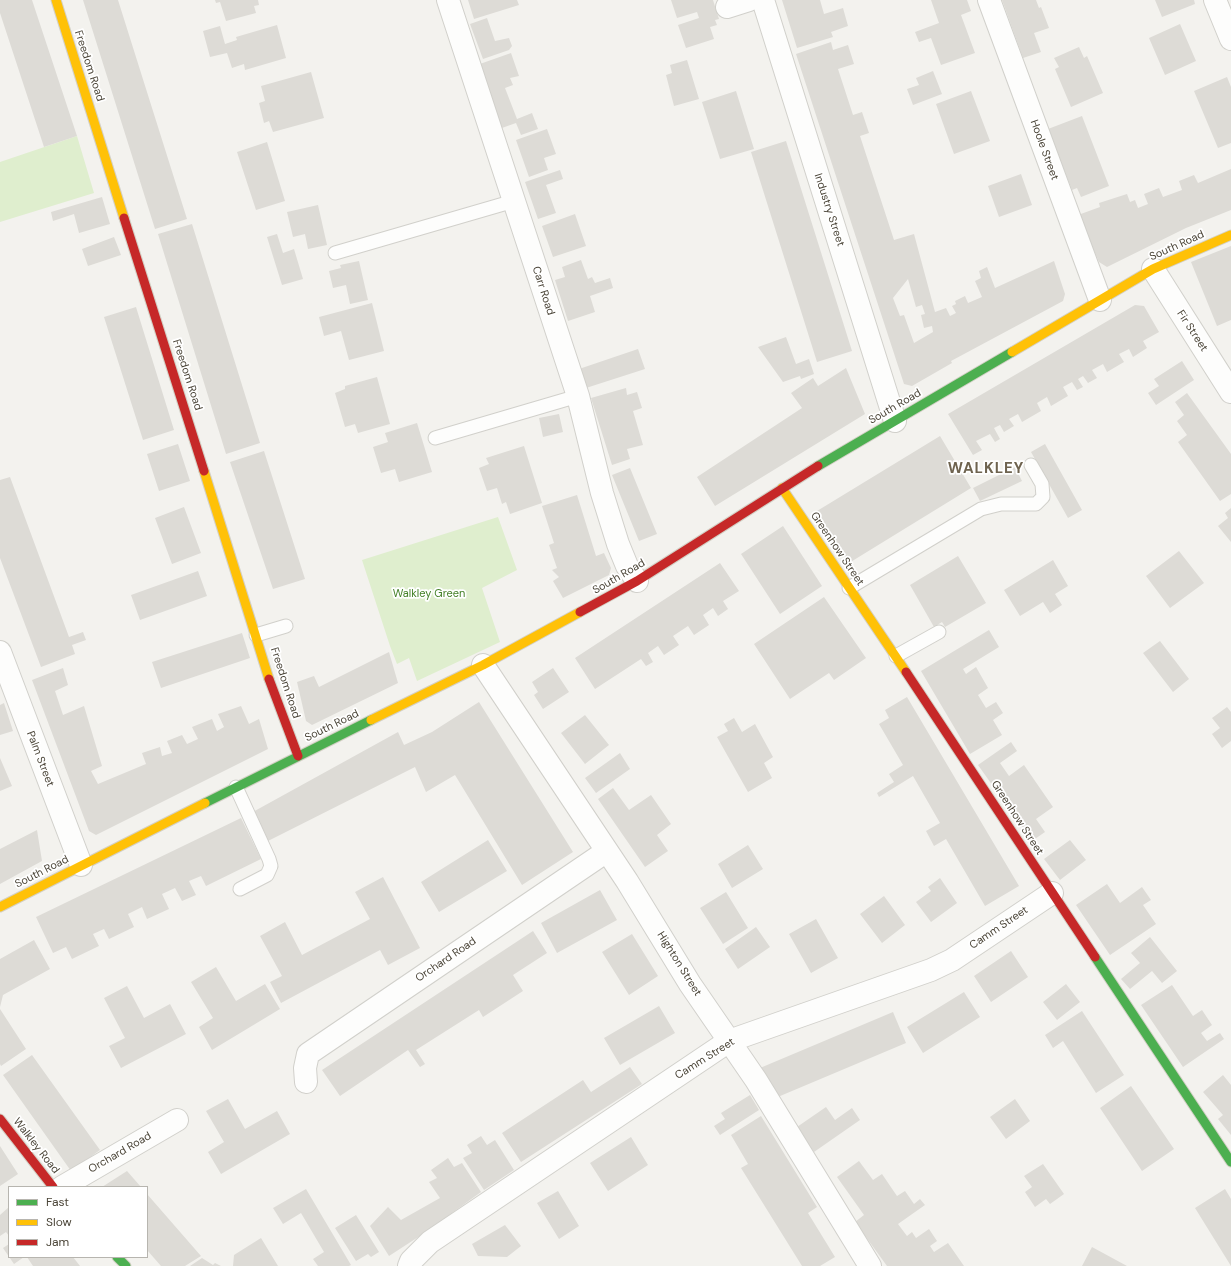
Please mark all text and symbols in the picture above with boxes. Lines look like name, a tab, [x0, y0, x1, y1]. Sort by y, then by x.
street label: Freedom Road	[71, 29, 107, 103]
street label: Hoole Street	[1027, 118, 1061, 182]
street label: Industry Street	[811, 172, 847, 248]
street label: South Road	[1148, 228, 1206, 264]
street label: Carr Road	[529, 265, 557, 317]
street label: Fir Street	[1174, 308, 1210, 354]
street label: Freedom Road	[169, 338, 205, 412]
street label: South Road	[866, 387, 924, 427]
district label: WALKLEY	[948, 460, 1024, 478]
street label: Greenhow Street	[807, 510, 867, 588]
street label: South Road	[590, 557, 648, 597]
park label: Walkley Green	[393, 587, 465, 601]
street label: Freedom Road	[267, 646, 303, 720]
street label: South Road	[303, 707, 361, 745]
street label: Palm Street	[23, 729, 57, 789]
street label: Greenhow Street	[988, 778, 1046, 858]
street label: South Road	[13, 853, 71, 891]
street label: Camm Street	[967, 904, 1031, 952]
street label: Highton Street	[654, 929, 704, 999]
street label: Orchard Road	[413, 935, 479, 985]
street label: Camm Street	[673, 1035, 737, 1083]
street label: Walkley Road	[10, 1115, 62, 1177]
street label: Orchard Road	[86, 1130, 154, 1176]
legend	[8, 1186, 148, 1258]
text: Fast	[46, 1194, 69, 1210]
text: Slow	[46, 1214, 72, 1230]
text: Jam	[46, 1234, 69, 1250]

